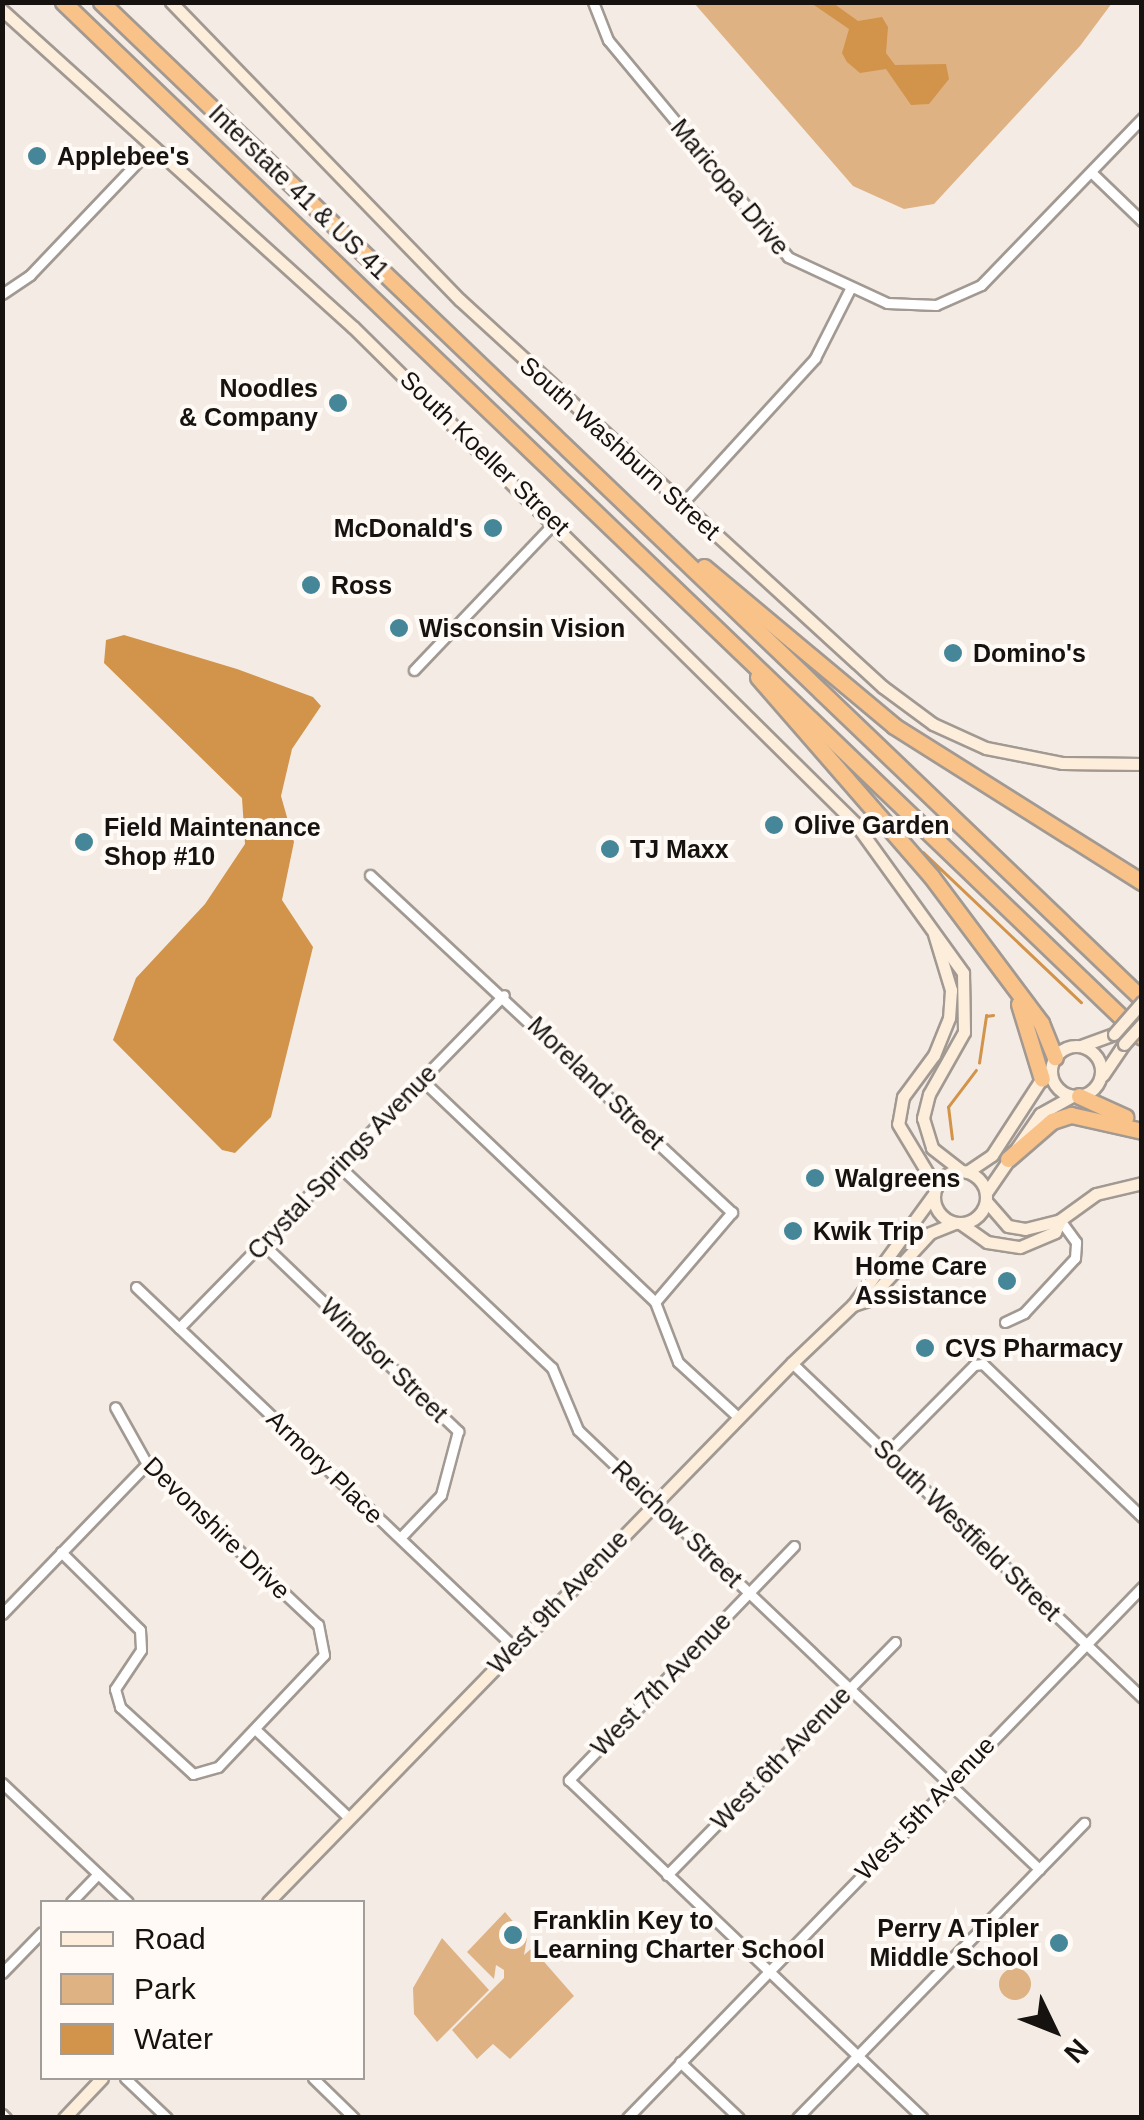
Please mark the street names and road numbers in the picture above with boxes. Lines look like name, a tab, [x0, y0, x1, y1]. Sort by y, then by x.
street label: Interstate 41 & US 41	[203, 98, 395, 286]
street label: Maricopa Drive	[664, 113, 796, 261]
street label: South Washburn Street	[514, 350, 726, 546]
street label: South Koeller Street	[394, 364, 576, 542]
street label: Moreland Street	[522, 1010, 670, 1156]
street label: Crystal Springs Avenue	[241, 1058, 443, 1266]
street label: Windsor Street	[314, 1292, 454, 1428]
street label: Armory Place	[261, 1404, 389, 1530]
street label: South Westfield Street	[867, 1433, 1067, 1627]
street label: Devonshire Drive	[138, 1451, 296, 1605]
street label: Reichow Street	[606, 1454, 748, 1594]
street label: West 9th Avenue	[481, 1523, 635, 1681]
street label: West 7th Avenue	[584, 1605, 738, 1763]
street label: West 6th Avenue	[704, 1679, 858, 1837]
street label: West 5th Avenue	[848, 1729, 1002, 1887]

